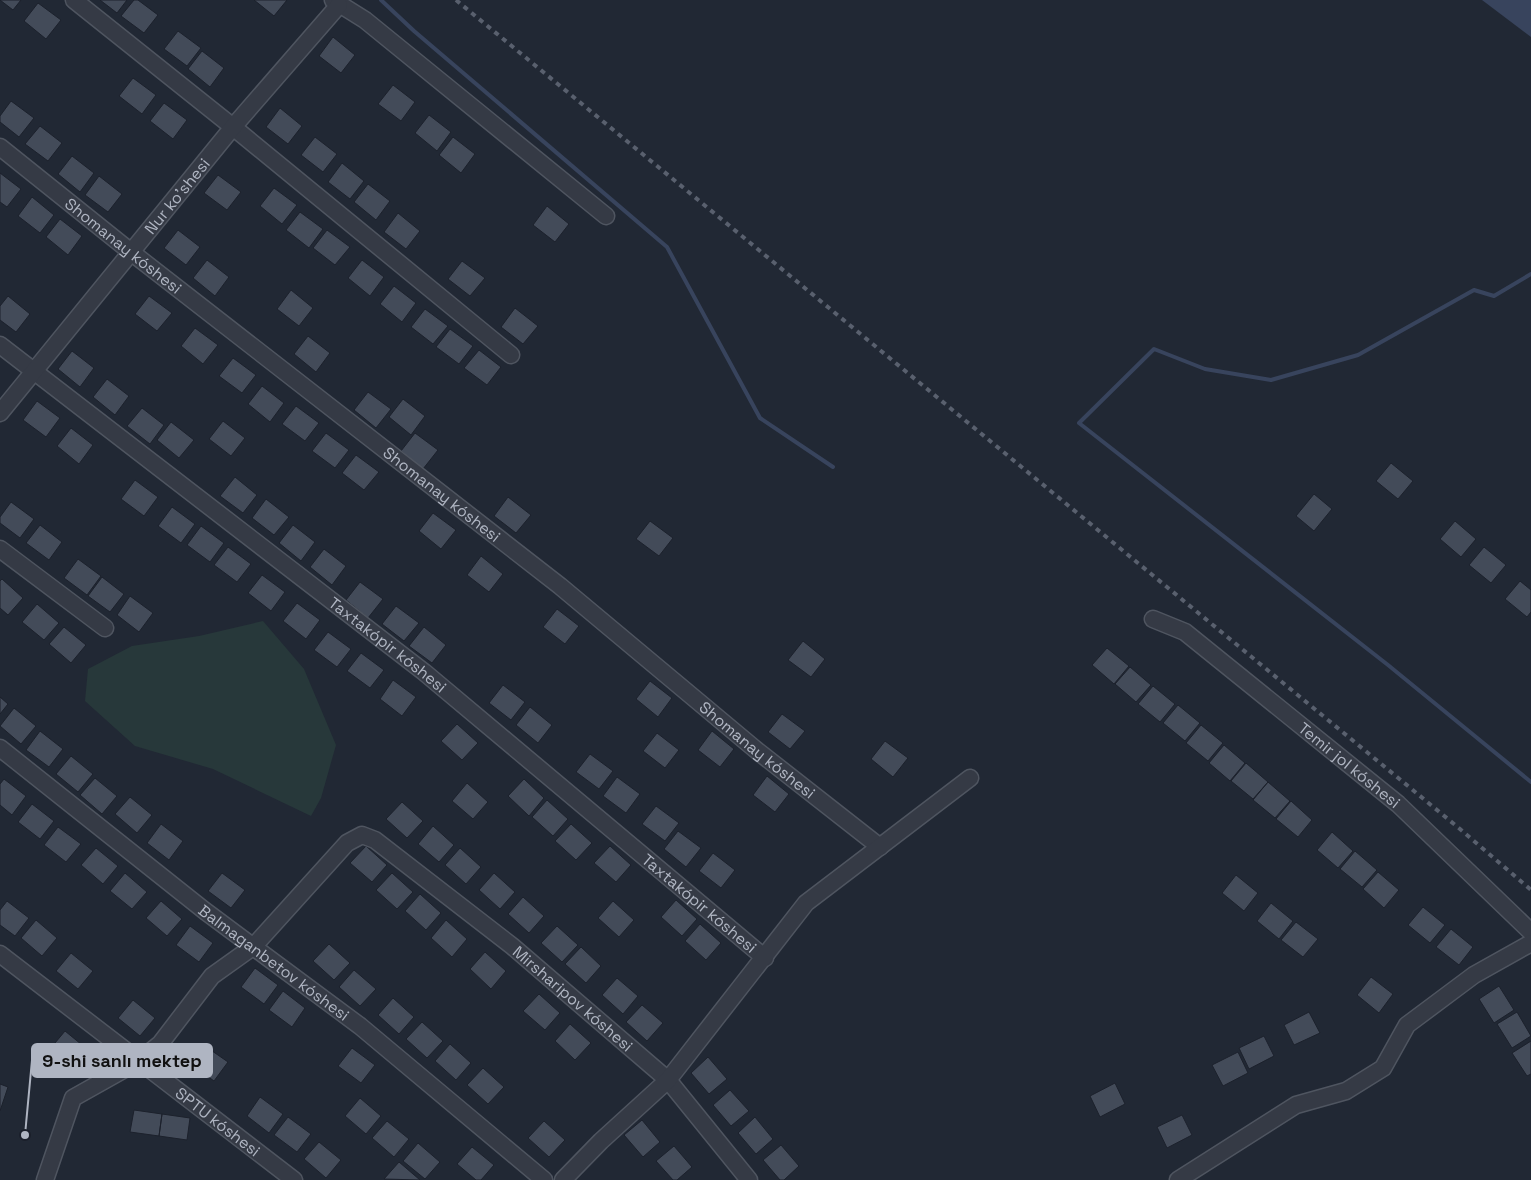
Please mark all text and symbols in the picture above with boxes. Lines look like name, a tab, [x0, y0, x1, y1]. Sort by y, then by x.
street label: Nur ko'shesi	[140, 154, 215, 239]
street label: Shomanay kóshesi	[60, 193, 186, 299]
street label: Shomanay kóshesi	[379, 442, 505, 547]
street label: Taxtakópir kóshesi	[324, 592, 451, 697]
street label: Shomanay kóshesi	[695, 697, 819, 803]
street label: Temir jol kóshesi	[1294, 718, 1405, 813]
street label: Taxtakópir kóshesi	[637, 849, 761, 958]
street label: Balmaganbetov kóshesi	[194, 900, 354, 1026]
street label: Mirsharipov kóshesi	[508, 941, 637, 1056]
callout: 9-shi sanlı mektep	[32, 1044, 212, 1077]
text: 9-shi sanlı mektep	[42, 1049, 202, 1072]
street label: SPTU kóshesi	[171, 1083, 264, 1161]

